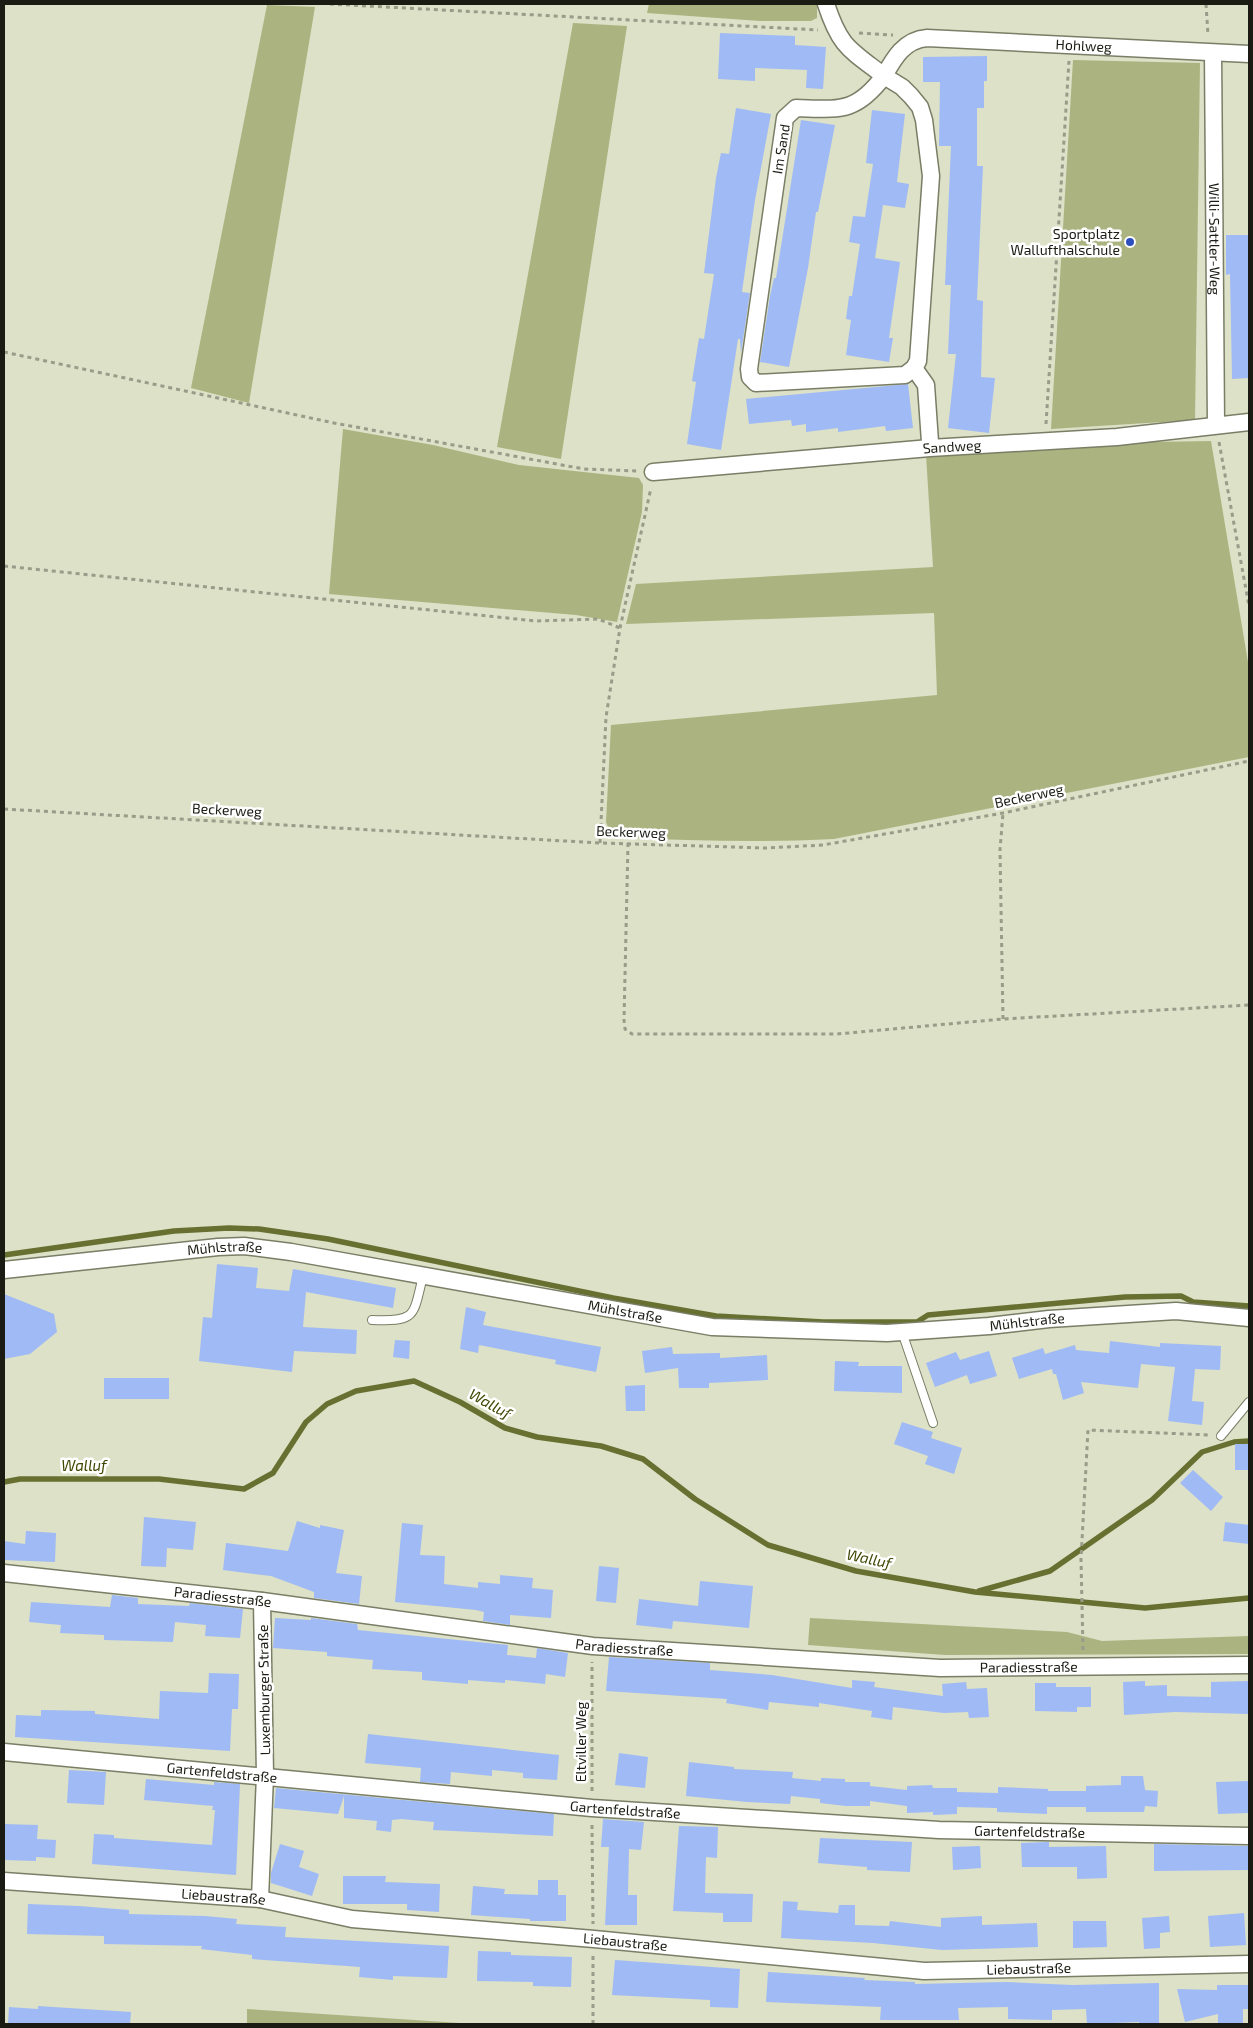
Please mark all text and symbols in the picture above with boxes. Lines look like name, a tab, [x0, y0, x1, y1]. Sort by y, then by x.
street label: Hohlweg	[1055, 35, 1112, 55]
street label: Im Sand	[768, 123, 793, 175]
street label: Willi-Sattler-Weg	[1206, 183, 1224, 295]
place label: Sportplatz Wallufthalschule	[1011, 225, 1120, 258]
marker: Sportplatz Wallufthalschule	[1124, 236, 1136, 248]
street label: Sandweg	[922, 436, 982, 457]
street label: Beckerweg	[993, 780, 1065, 811]
street label: Beckerweg	[192, 799, 263, 820]
street label: Beckerweg	[596, 822, 666, 841]
street label: Mühlstraße	[186, 1237, 263, 1258]
street label: Mühlstraße	[587, 1296, 664, 1326]
street label: Mühlstraße	[989, 1309, 1065, 1334]
water label: Walluf	[466, 1384, 516, 1423]
water label: Walluf	[61, 1456, 108, 1474]
water label: Walluf	[845, 1544, 895, 1572]
street label: Paradiesstraße	[173, 1582, 273, 1610]
street label: Luxemburger Straße	[254, 1624, 273, 1756]
street label: Paradiesstraße	[574, 1635, 674, 1659]
street label: Paradiesstraße	[980, 1658, 1078, 1676]
street label: Eltviller Weg	[572, 1702, 589, 1782]
street label: Gartenfeldstraße	[166, 1759, 278, 1786]
street label: Gartenfeldstraße	[569, 1797, 681, 1822]
street label: Gartenfeldstraße	[974, 1822, 1085, 1841]
street label: Liebaustraße	[181, 1884, 267, 1908]
street label: Liebaustraße	[582, 1929, 668, 1954]
street label: Liebaustraße	[986, 1959, 1071, 1978]

